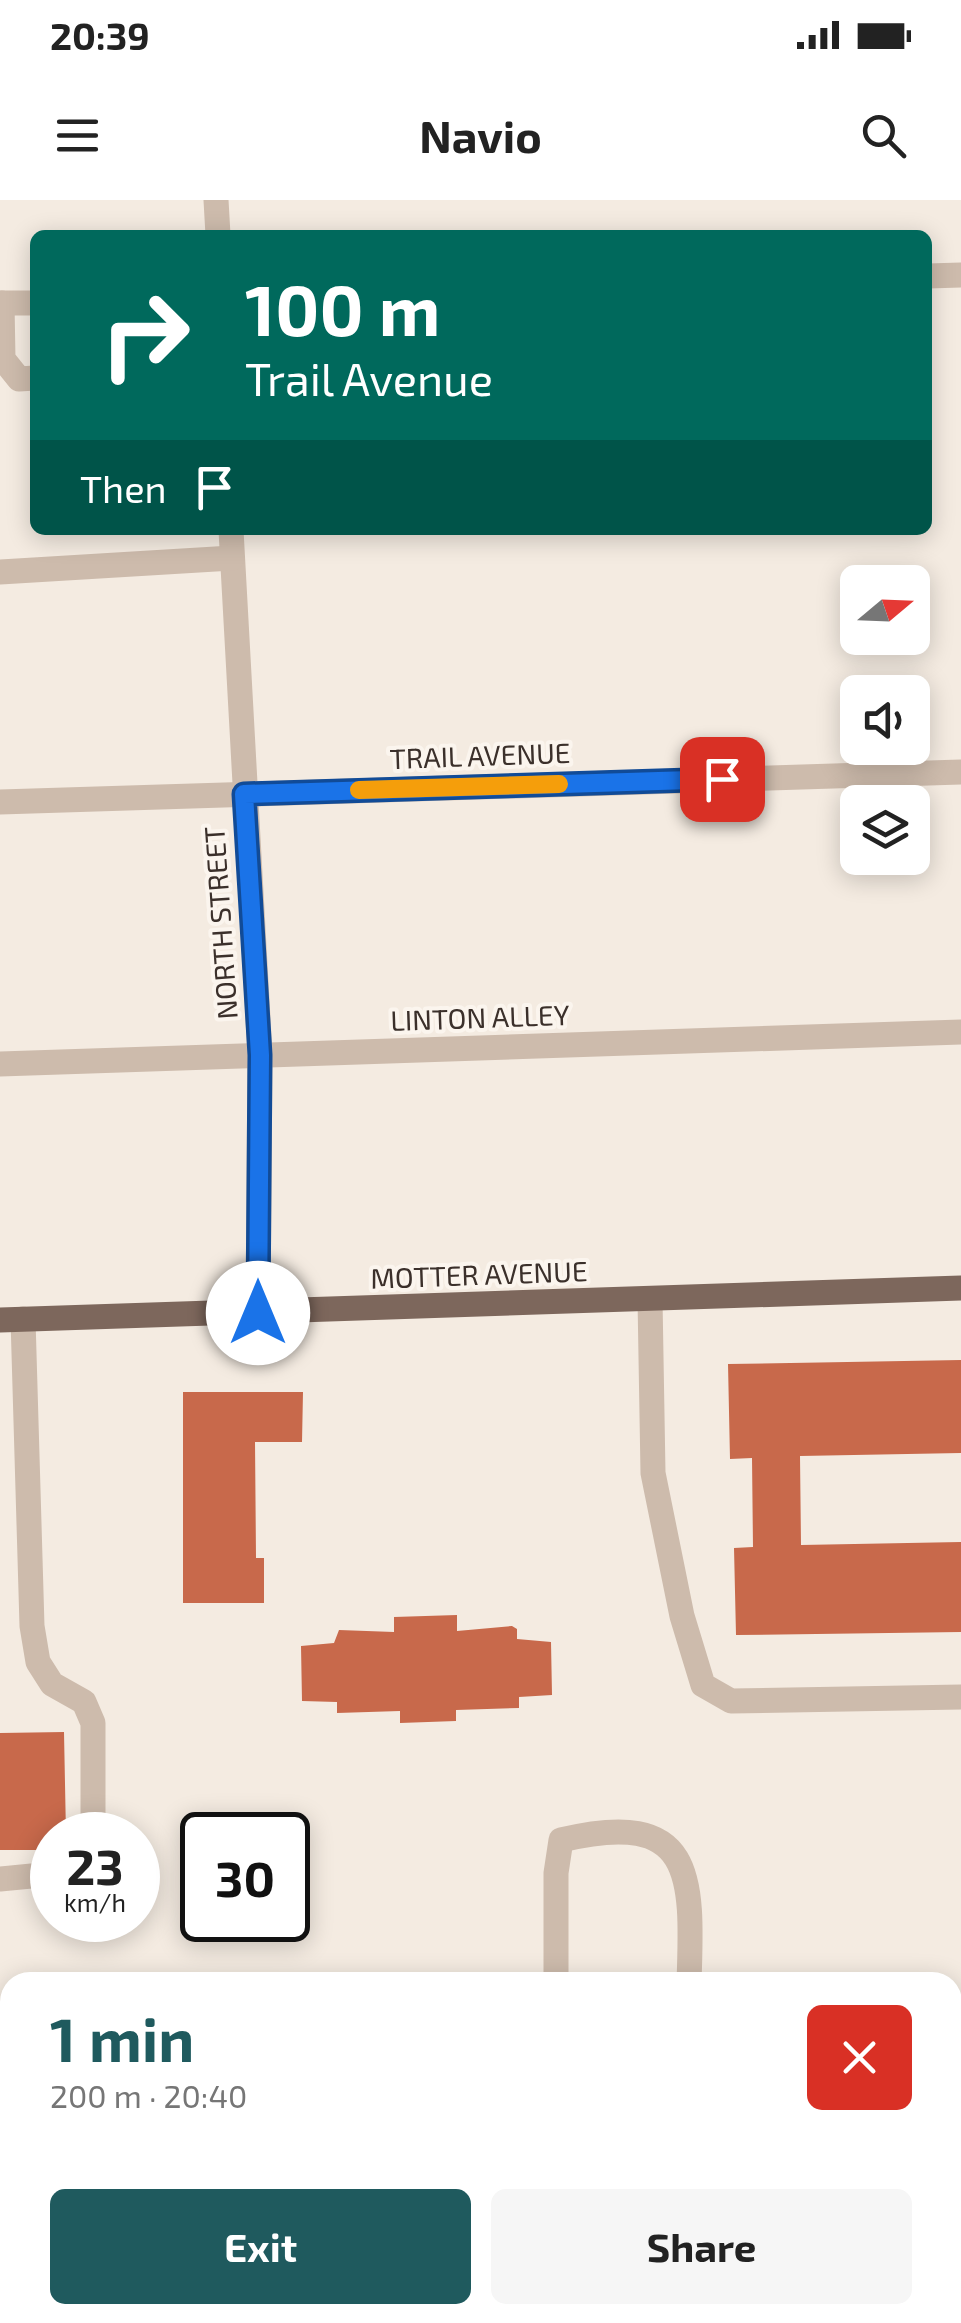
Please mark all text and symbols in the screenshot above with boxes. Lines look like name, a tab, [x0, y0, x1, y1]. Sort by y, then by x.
text: 20:39	[50, 12, 150, 58]
icon: menu	[50, 108, 105, 163]
text: Navio	[419, 108, 542, 162]
icon: search	[856, 108, 911, 163]
text: 100 m	[245, 266, 440, 350]
icon: right	[80, 270, 210, 400]
text: Trail Avenue	[245, 351, 493, 405]
icon: arrive	[187, 460, 242, 515]
text: Then	[80, 465, 167, 511]
north arrow	[840, 565, 930, 655]
map controls	[840, 565, 930, 875]
button: sound	[840, 675, 930, 765]
street label: TRAIL AVENUE	[389, 735, 571, 775]
pin	[680, 737, 765, 822]
icon: arrive	[695, 752, 750, 807]
button: layers	[840, 785, 930, 875]
street label: NORTH STREET	[196, 825, 244, 1021]
street label: LINTON ALLEY	[390, 997, 570, 1037]
street label: MOTTER AVENUE	[370, 1253, 588, 1295]
position arrow	[206, 1261, 310, 1365]
speed limit sign: 30	[180, 1812, 310, 1942]
text: 23	[66, 1835, 124, 1895]
text: km/h	[64, 1887, 126, 1917]
text: 1 min	[50, 2002, 194, 2074]
button: close	[807, 2005, 912, 2110]
text: 200 m · 20:40	[50, 2076, 247, 2114]
button: Exit	[50, 2189, 471, 2304]
button: Share	[491, 2189, 912, 2304]

